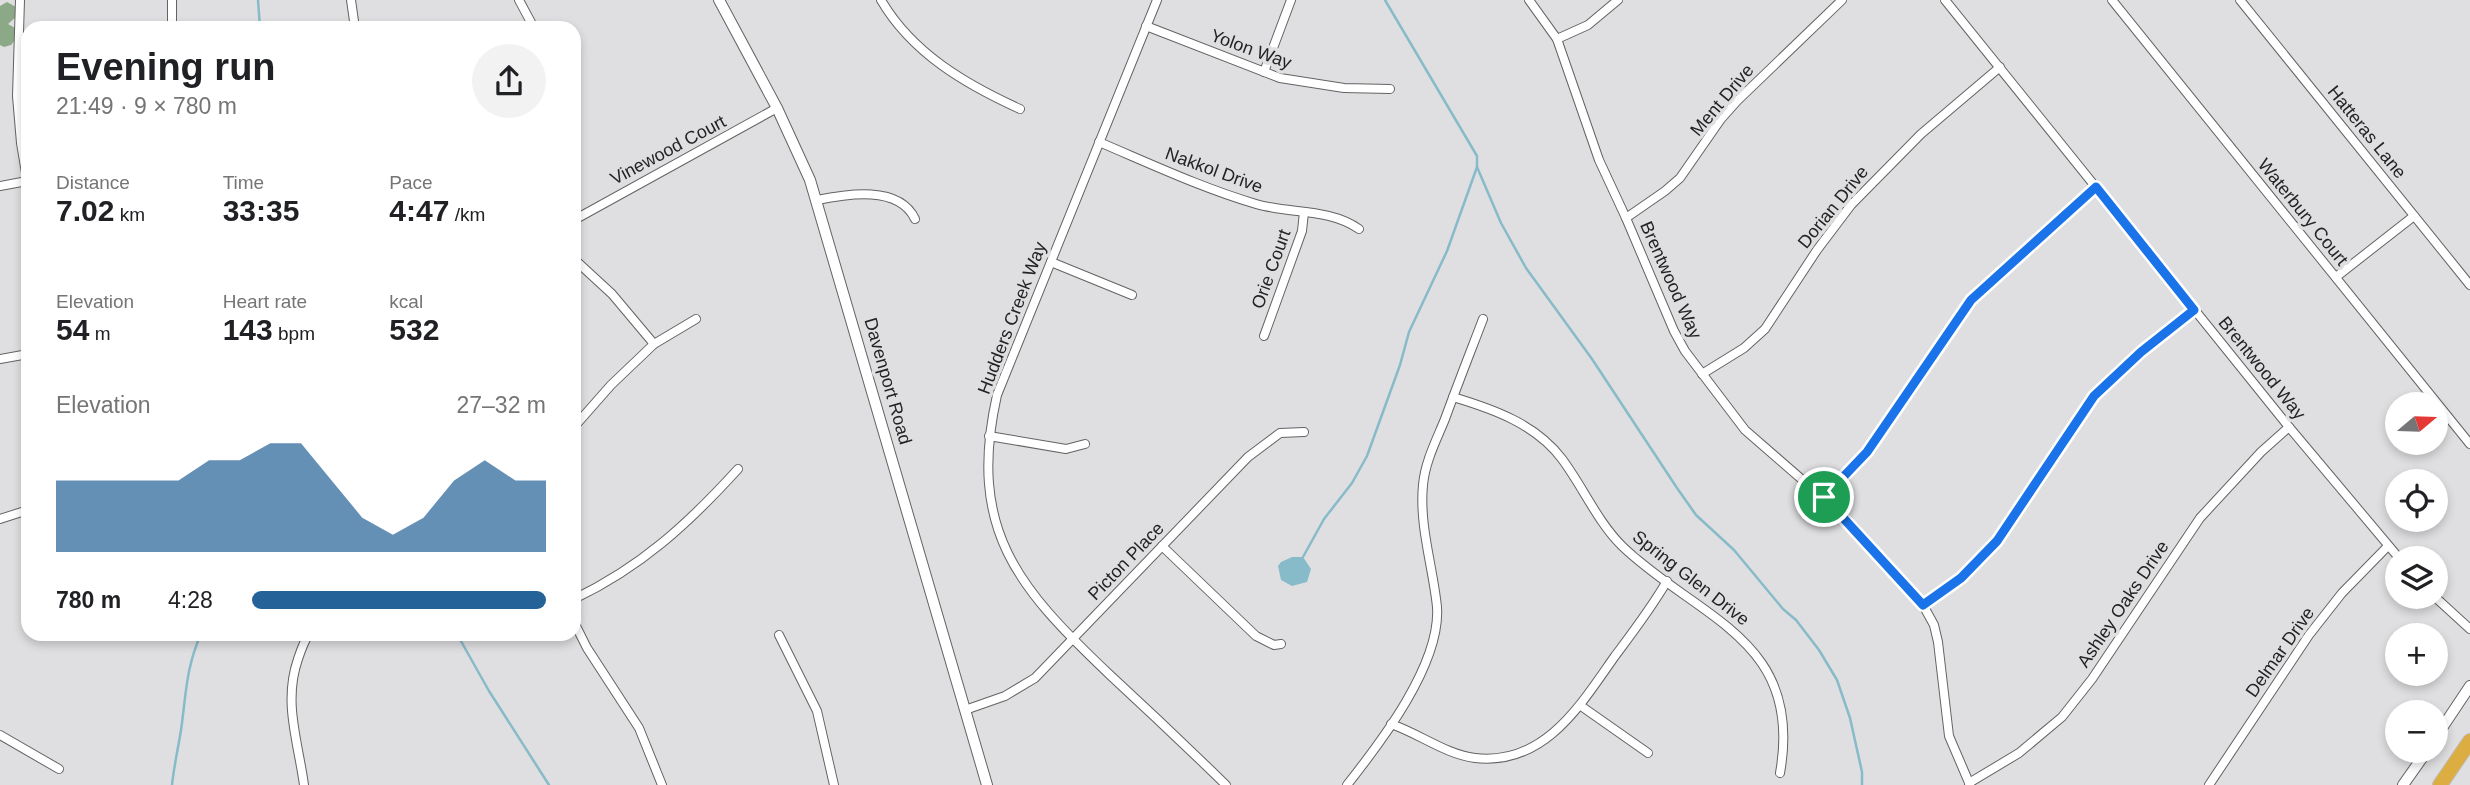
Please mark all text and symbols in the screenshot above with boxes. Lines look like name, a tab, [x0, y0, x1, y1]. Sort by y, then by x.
street label: Yolon Way	[1208, 25, 1294, 73]
button: share	[472, 44, 546, 118]
text: Evening run	[56, 46, 276, 88]
street label: Ment Drive	[1686, 60, 1758, 140]
street label: Hatteras Lane	[2324, 82, 2410, 182]
text: 21:49 · 9 × 780 m	[56, 93, 237, 119]
street label: Vinewood Court	[607, 111, 729, 189]
street label: Nakkol Drive	[1163, 143, 1265, 197]
street label: Waterbury Court	[2254, 155, 2352, 269]
street label: Dorian Drive	[1794, 162, 1872, 252]
text: Distance	[56, 172, 130, 193]
text: Time	[223, 172, 264, 193]
text: Pace	[389, 172, 433, 193]
text: 7.02	[56, 194, 114, 227]
text: 33:35	[223, 194, 299, 227]
text: 4:47	[389, 194, 449, 227]
text: km	[114, 204, 145, 225]
text: /km	[449, 204, 485, 225]
street label: Brentwood Way	[1636, 218, 1706, 342]
street label: Orie Court	[1247, 227, 1295, 311]
street label: Hudders Creek Way	[974, 239, 1050, 397]
text: Elevation	[56, 291, 134, 312]
text: Heart rate	[223, 291, 307, 312]
text: kcal	[389, 291, 423, 312]
text: 54	[56, 313, 89, 346]
text: 143	[223, 313, 273, 346]
text: 532	[389, 313, 439, 346]
street label: Brentwood Way	[2214, 313, 2310, 423]
street label: Davenport Road	[860, 315, 916, 447]
text: m	[89, 323, 110, 344]
text: bpm	[273, 323, 315, 344]
text: Elevation	[56, 392, 151, 418]
text: 27–32 m	[456, 392, 546, 418]
north arrow	[2385, 392, 2448, 455]
map controls	[2385, 392, 2448, 763]
pin	[1794, 467, 1854, 527]
button: locate	[2385, 469, 2448, 532]
icon: arrive	[1805, 478, 1843, 516]
street label: Picton Place	[1084, 518, 1168, 604]
street label: Spring Glen Drive	[1629, 526, 1753, 630]
street label: Ashley Oaks Drive	[2073, 537, 2173, 671]
button: layers	[2385, 546, 2448, 609]
text: 780 m	[56, 587, 121, 613]
text: 4:28	[168, 587, 213, 613]
street label: Delmar Drive	[2242, 603, 2318, 701]
button: +	[2385, 623, 2448, 686]
button: −	[2385, 700, 2448, 763]

